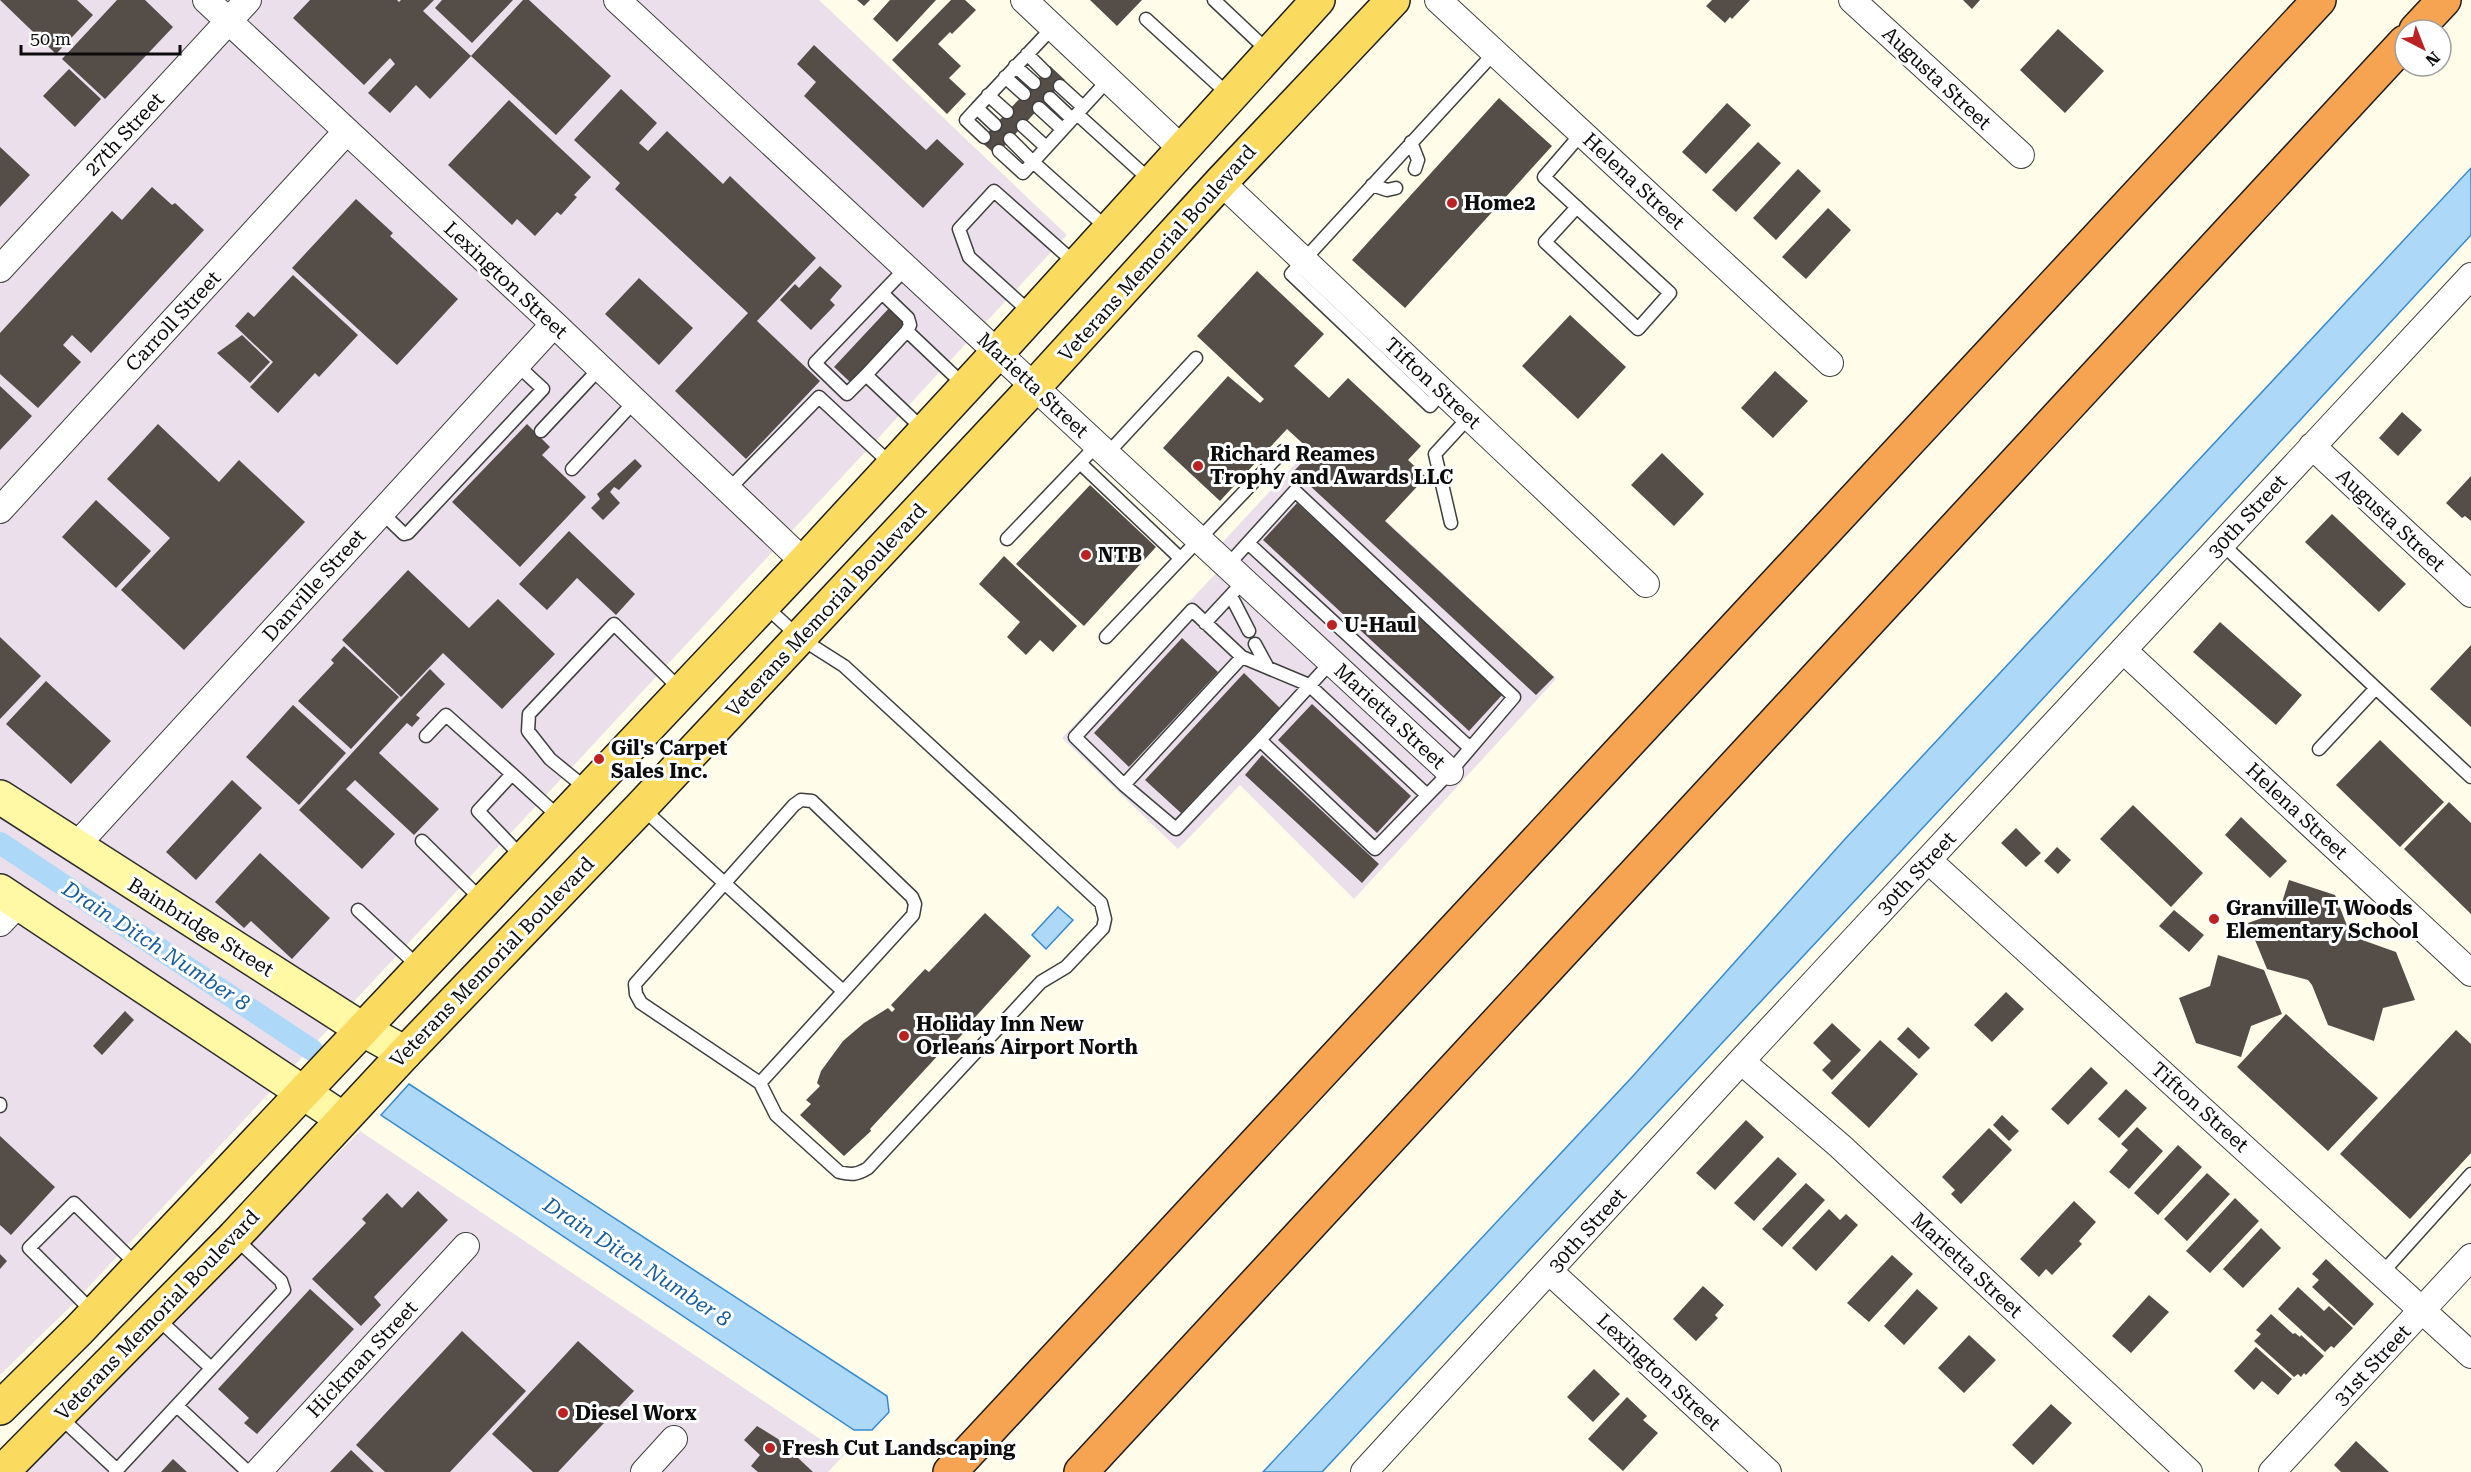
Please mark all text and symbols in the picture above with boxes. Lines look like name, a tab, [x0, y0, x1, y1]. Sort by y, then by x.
scale bar	[21, 18, 180, 56]
north arrow	[2393, 18, 2453, 78]
street label: Augusta Street	[1878, 21, 1997, 135]
text: 50 m	[30, 28, 71, 49]
text: N	[2422, 48, 2444, 70]
street label: 27th Street	[79, 87, 169, 181]
street label: Helena Street	[1578, 128, 1690, 235]
street label: Veterans Memorial Boulevard	[1053, 139, 1261, 366]
place label: Home2	[1464, 191, 1535, 215]
marker: Home2	[1445, 196, 1459, 210]
street label: Lexington Street	[439, 216, 573, 344]
street label: Carroll Street	[120, 265, 226, 376]
street label: Marietta Street	[972, 327, 1094, 443]
street label: Tifton Street	[1380, 332, 1486, 434]
place label: Richard Reames Trophy and Awards LLC	[1210, 442, 1453, 489]
marker: Richard Reames Trophy and Awards LLC	[1191, 459, 1205, 473]
street label: Augusta Street	[2332, 463, 2451, 577]
street label: 30th Street	[2202, 469, 2292, 563]
street label: Veterans Memorial Boulevard	[721, 498, 932, 722]
street label: Danville Street	[257, 524, 371, 646]
place label: NTB	[1098, 543, 1142, 567]
marker: NTB	[1079, 548, 1093, 562]
place label: U-Haul	[1344, 613, 1417, 637]
marker: U-Haul	[1325, 618, 1339, 632]
street label: Marietta Street	[1329, 658, 1451, 774]
place label: Gil's Carpet Sales Inc.	[611, 736, 727, 783]
marker: Gil's Carpet Sales Inc.	[592, 752, 606, 766]
street label: Helena Street	[2241, 758, 2353, 865]
street label: 30th Street	[1871, 826, 1961, 920]
street label: Veterans Memorial Boulevard	[385, 852, 599, 1072]
street label: Bainbridge Street	[124, 872, 279, 982]
water label: Drain Ditch Number 8	[57, 876, 254, 1016]
place label: Granville T Woods Elementary School	[2226, 896, 2419, 943]
marker: Granville T Woods Elementary School	[2207, 912, 2221, 926]
place label: Holiday Inn New Orleans Airport North	[916, 1012, 1139, 1059]
marker: Holiday Inn New Orleans Airport North	[897, 1029, 911, 1043]
street label: Tifton Street	[2146, 1057, 2254, 1157]
street label: 30th Street	[1543, 1182, 1631, 1277]
water label: Drain Ditch Number 8	[538, 1192, 735, 1332]
street label: Veterans Memorial Boulevard	[50, 1205, 264, 1425]
street label: Marietta Street	[1906, 1207, 2028, 1323]
street label: Hickman Street	[302, 1295, 423, 1423]
street label: Lexington Street	[1592, 1308, 1726, 1436]
street label: 31st Street	[2329, 1319, 2416, 1410]
place label: Diesel Worx	[575, 1401, 697, 1425]
marker: Diesel Worx	[556, 1406, 570, 1420]
place label: Fresh Cut Landscaping	[782, 1436, 1016, 1460]
marker: Fresh Cut Landscaping	[763, 1441, 777, 1455]

